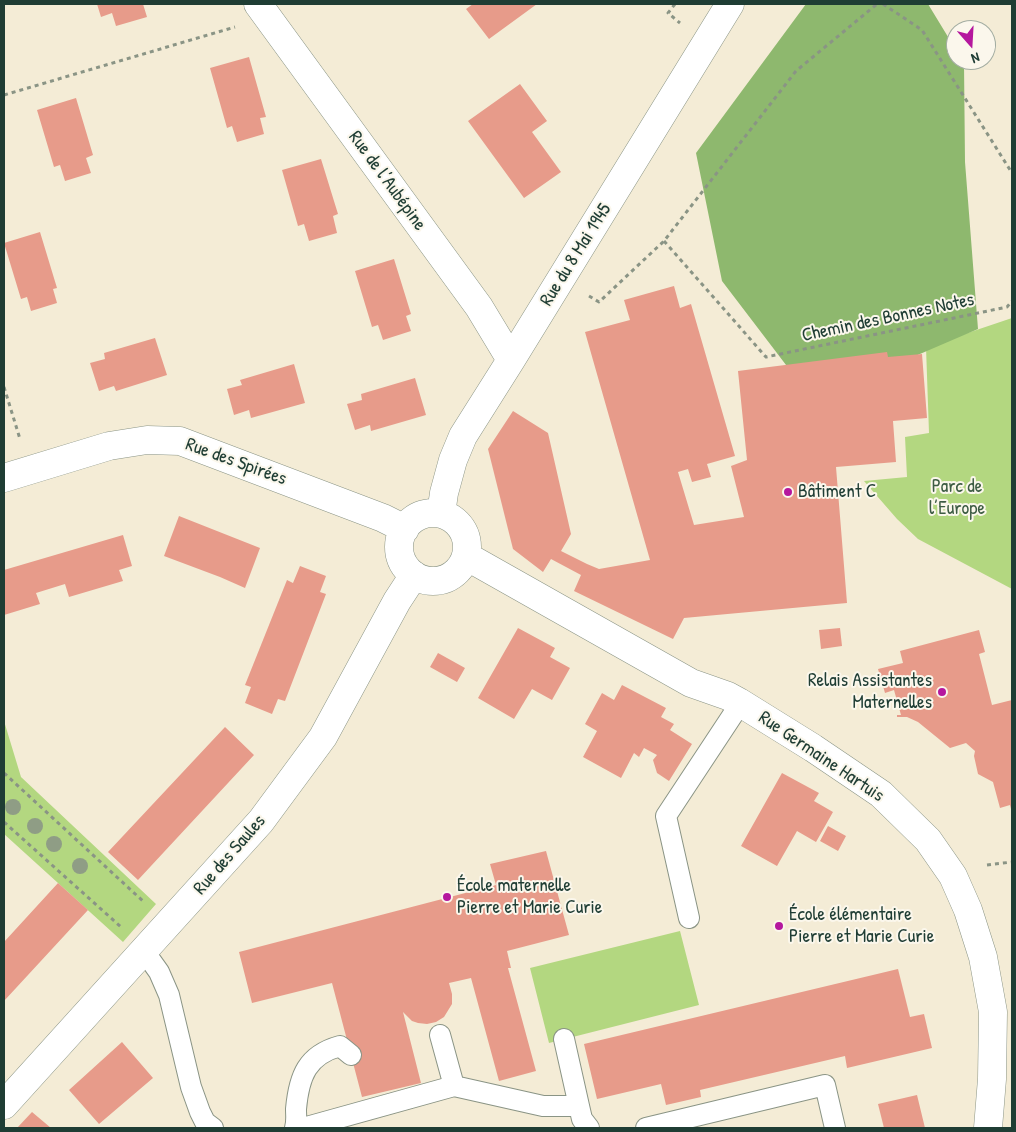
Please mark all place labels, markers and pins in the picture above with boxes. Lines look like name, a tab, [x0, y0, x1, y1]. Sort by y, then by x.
place label: Bâtiment C	[798, 481, 876, 503]
marker: Bâtiment C	[782, 486, 794, 498]
place label: Relais Assistantes Maternelles	[808, 670, 932, 714]
marker: Relais Assistantes Maternelles	[936, 686, 948, 698]
place label: École maternelle Pierre et Marie Curie	[457, 875, 602, 919]
marker: École maternelle Pierre et Marie Curie	[441, 891, 453, 903]
place label: École élémentaire Pierre et Marie Curie	[789, 904, 934, 948]
marker: École élémentaire Pierre et Marie Curie	[773, 920, 785, 932]

